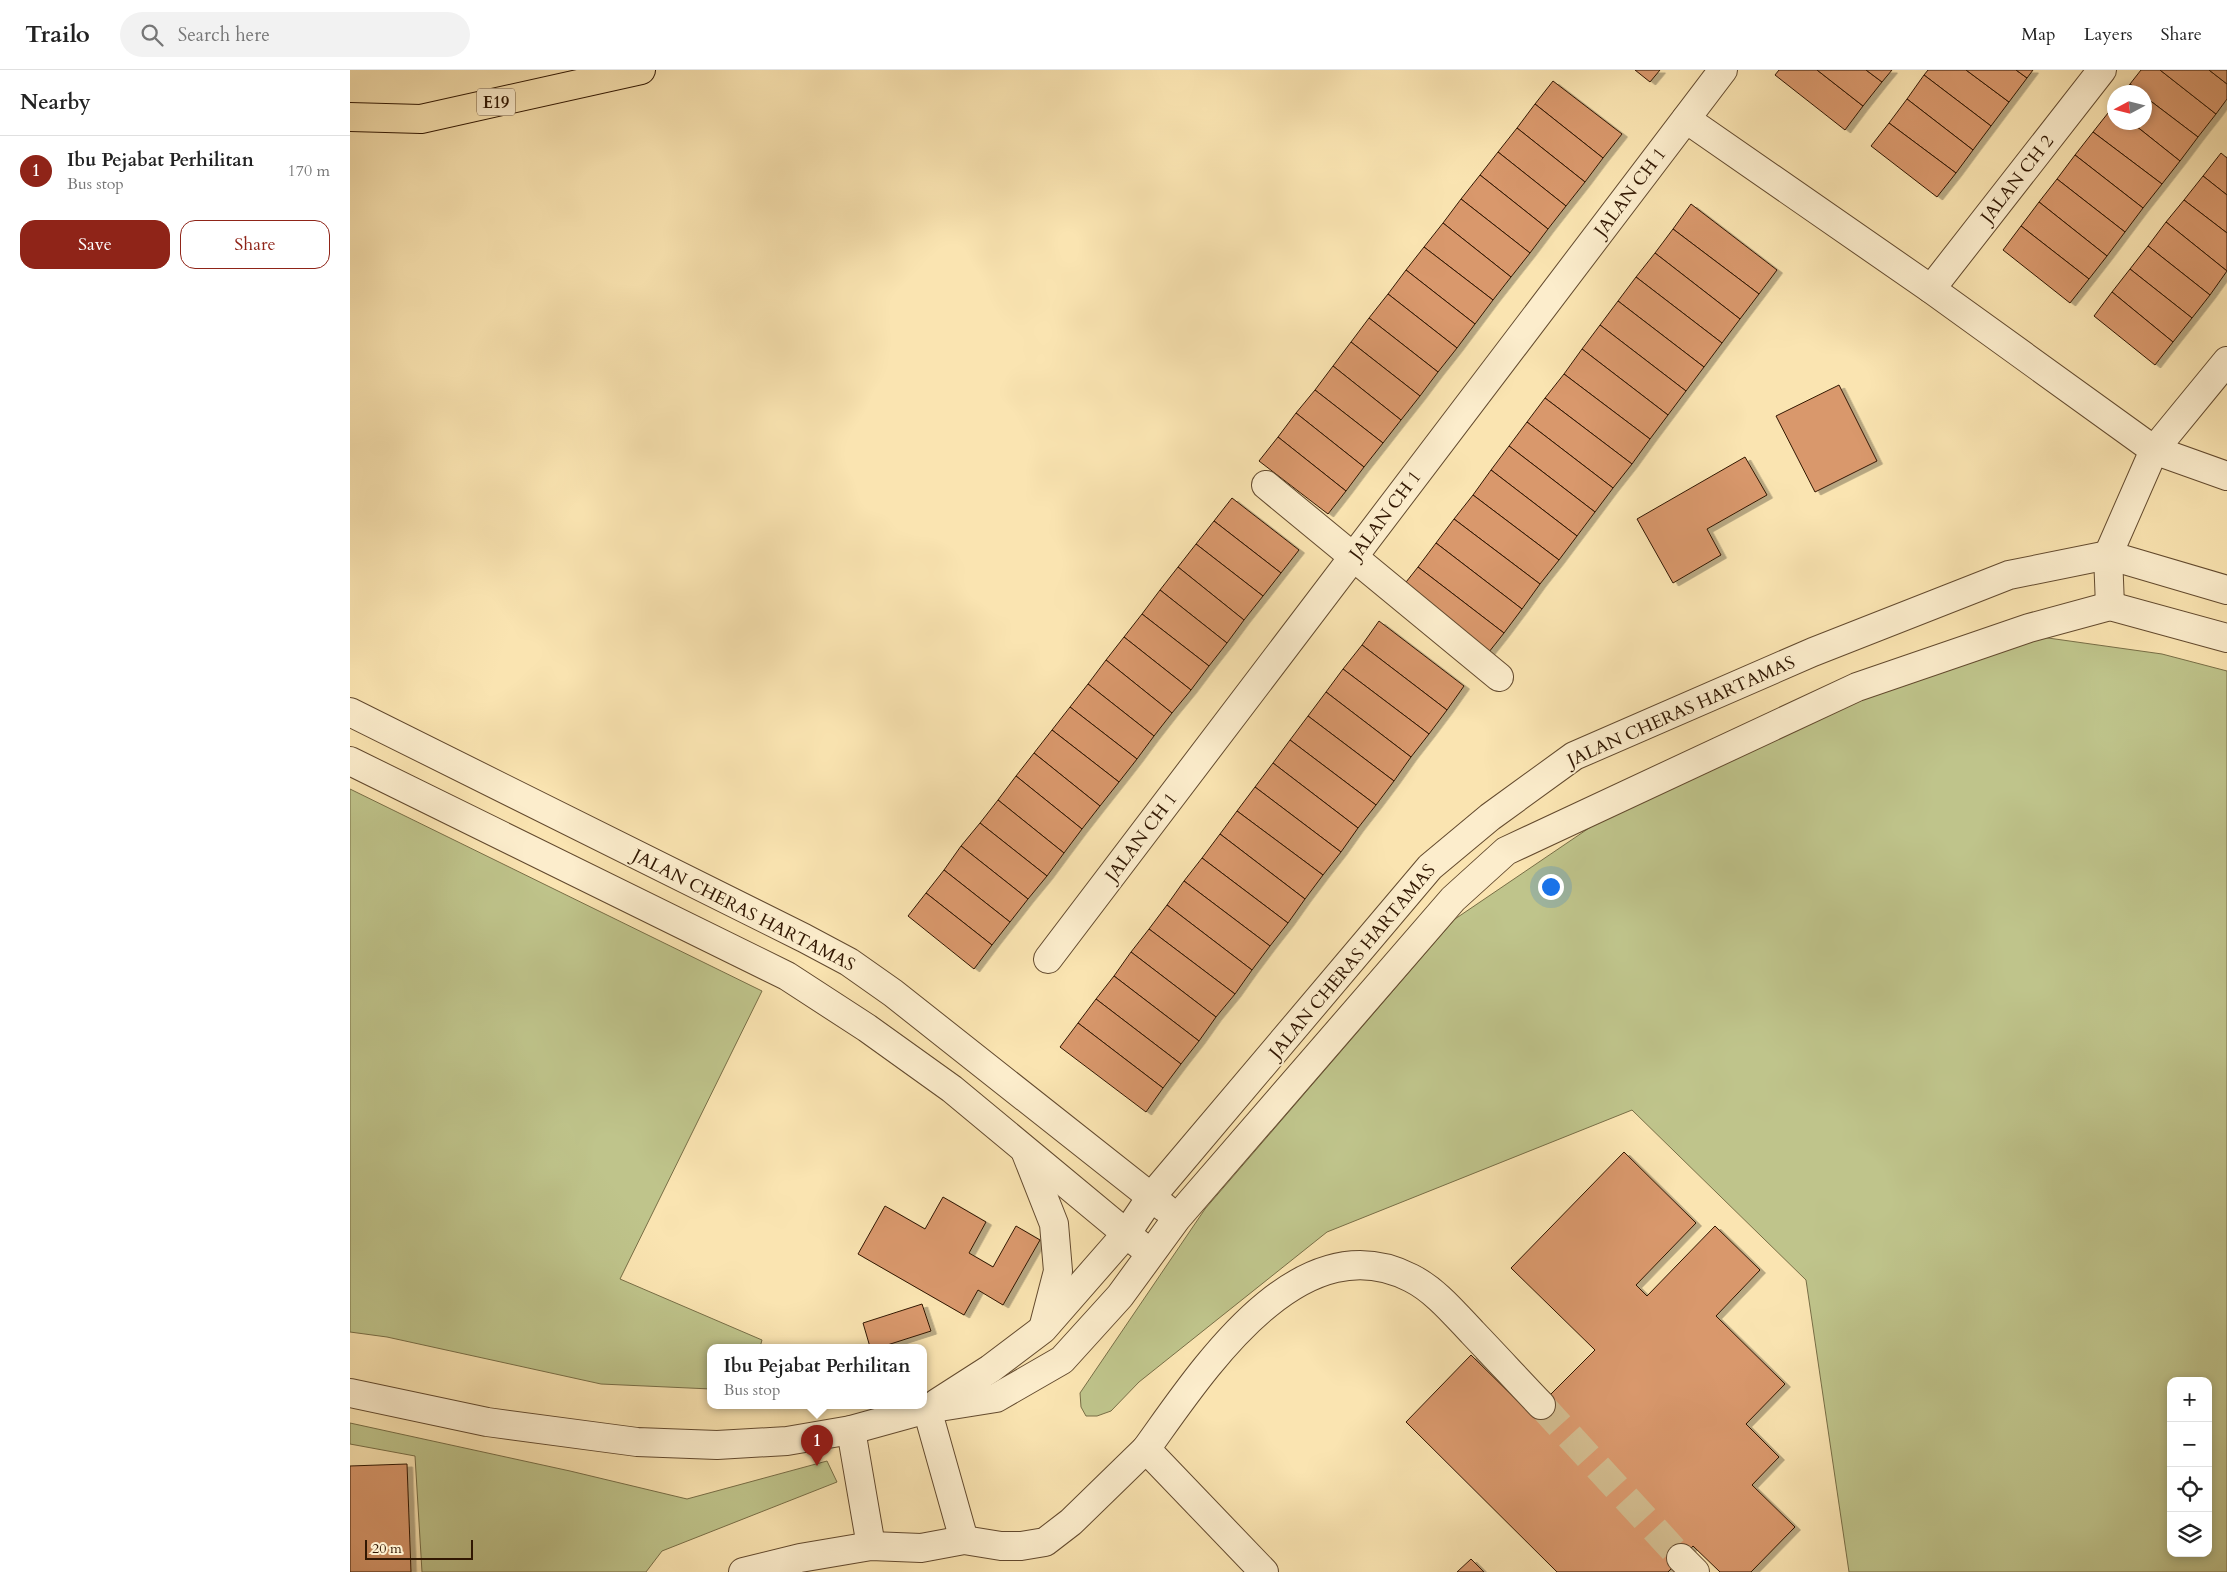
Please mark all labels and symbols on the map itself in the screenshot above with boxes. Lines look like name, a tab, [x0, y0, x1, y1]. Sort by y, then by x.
north arrow	[2107, 85, 2152, 130]
road number: E19	[477, 88, 515, 116]
street label: JALAN CH 2	[1973, 130, 2060, 231]
street label: JALAN CH 1	[1587, 143, 1672, 244]
street label: JALAN CH 1	[1342, 466, 1427, 567]
street label: JALAN CHERAS HARTAMAS	[1561, 650, 1799, 774]
street label: JALAN CH 1	[1098, 788, 1183, 889]
street label: JALAN CHERAS HARTAMAS	[625, 842, 859, 978]
street label: JALAN CHERAS HARTAMAS	[1262, 859, 1441, 1066]
your location	[1538, 874, 1564, 900]
pin: 1	[801, 1425, 833, 1466]
scale bar	[365, 1537, 472, 1560]

